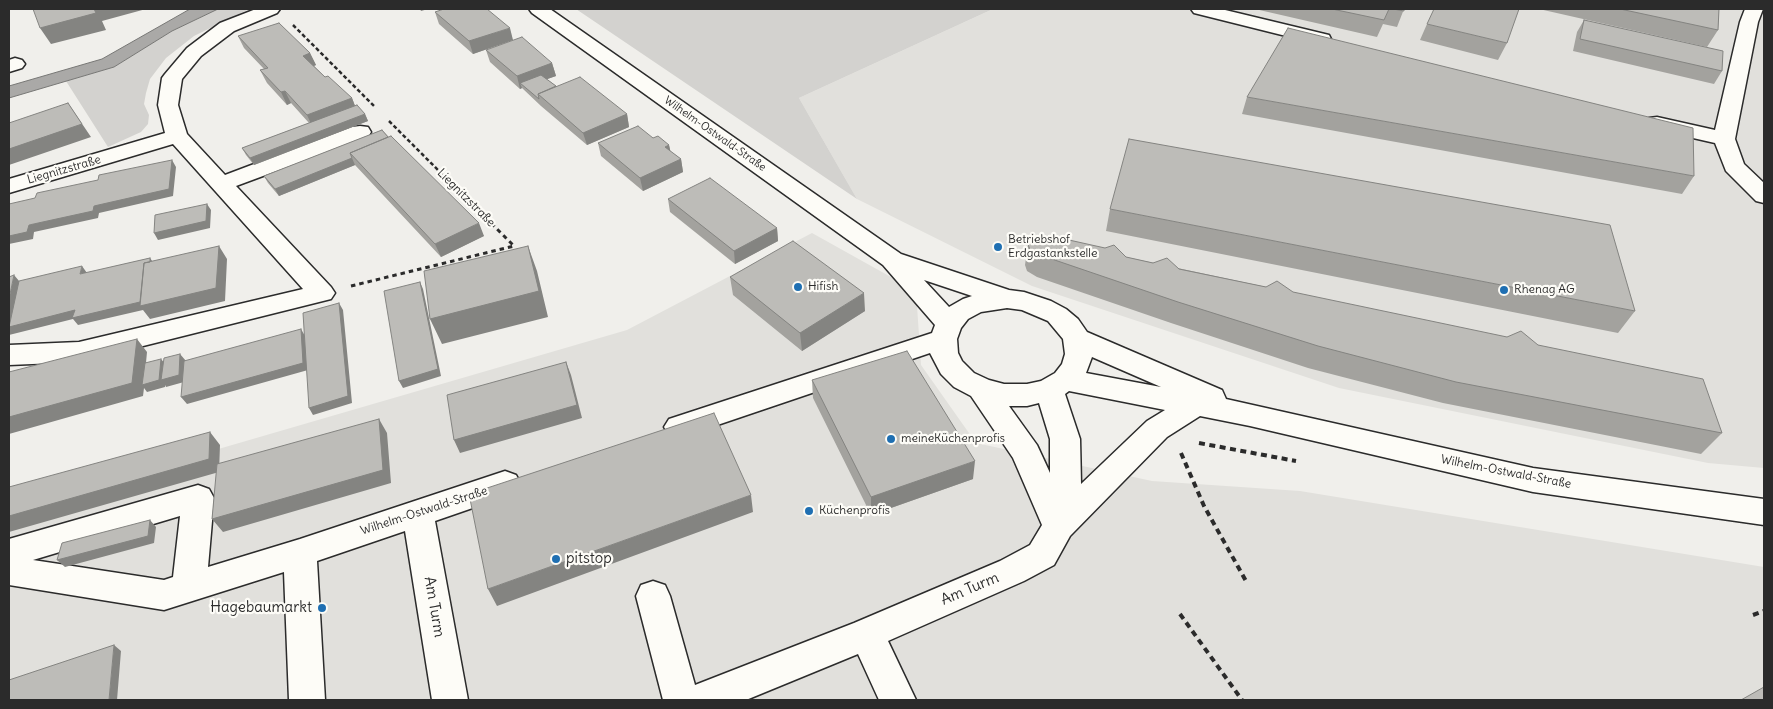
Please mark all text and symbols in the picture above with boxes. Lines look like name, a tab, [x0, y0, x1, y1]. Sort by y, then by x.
street label: Wilhelm-Ostwald-Straße	[661, 94, 769, 174]
street label: Liegnitzstraße	[26, 153, 102, 187]
street label: Liegnitzstraße	[434, 166, 498, 230]
place label: Betriebshof Erdgastankstelle	[1008, 233, 1097, 261]
marker: Betriebshof Erdgastankstelle	[992, 241, 1004, 253]
place label: Hifish	[808, 280, 838, 294]
marker: Hifish	[792, 281, 804, 293]
place label: Rhenag AG	[1514, 283, 1575, 297]
marker: Rhenag AG	[1498, 284, 1510, 296]
place label: meineKüchenprofis	[901, 432, 1005, 446]
marker: meineKüchenprofis	[885, 433, 897, 445]
street label: Wilhelm-Ostwald-Straße	[1440, 452, 1572, 492]
street label: Wilhelm-Ostwald-Straße	[359, 484, 489, 538]
place label: Küchenprofis	[819, 504, 890, 518]
marker: Küchenprofis	[803, 505, 815, 517]
place label: pitstop	[566, 550, 612, 568]
marker: pitstop	[550, 553, 562, 565]
street label: Am Turm	[938, 569, 1002, 609]
street label: Am Turm	[420, 575, 448, 639]
place label: Hagebaumarkt	[210, 599, 312, 617]
marker: Hagebaumarkt	[316, 602, 328, 614]

